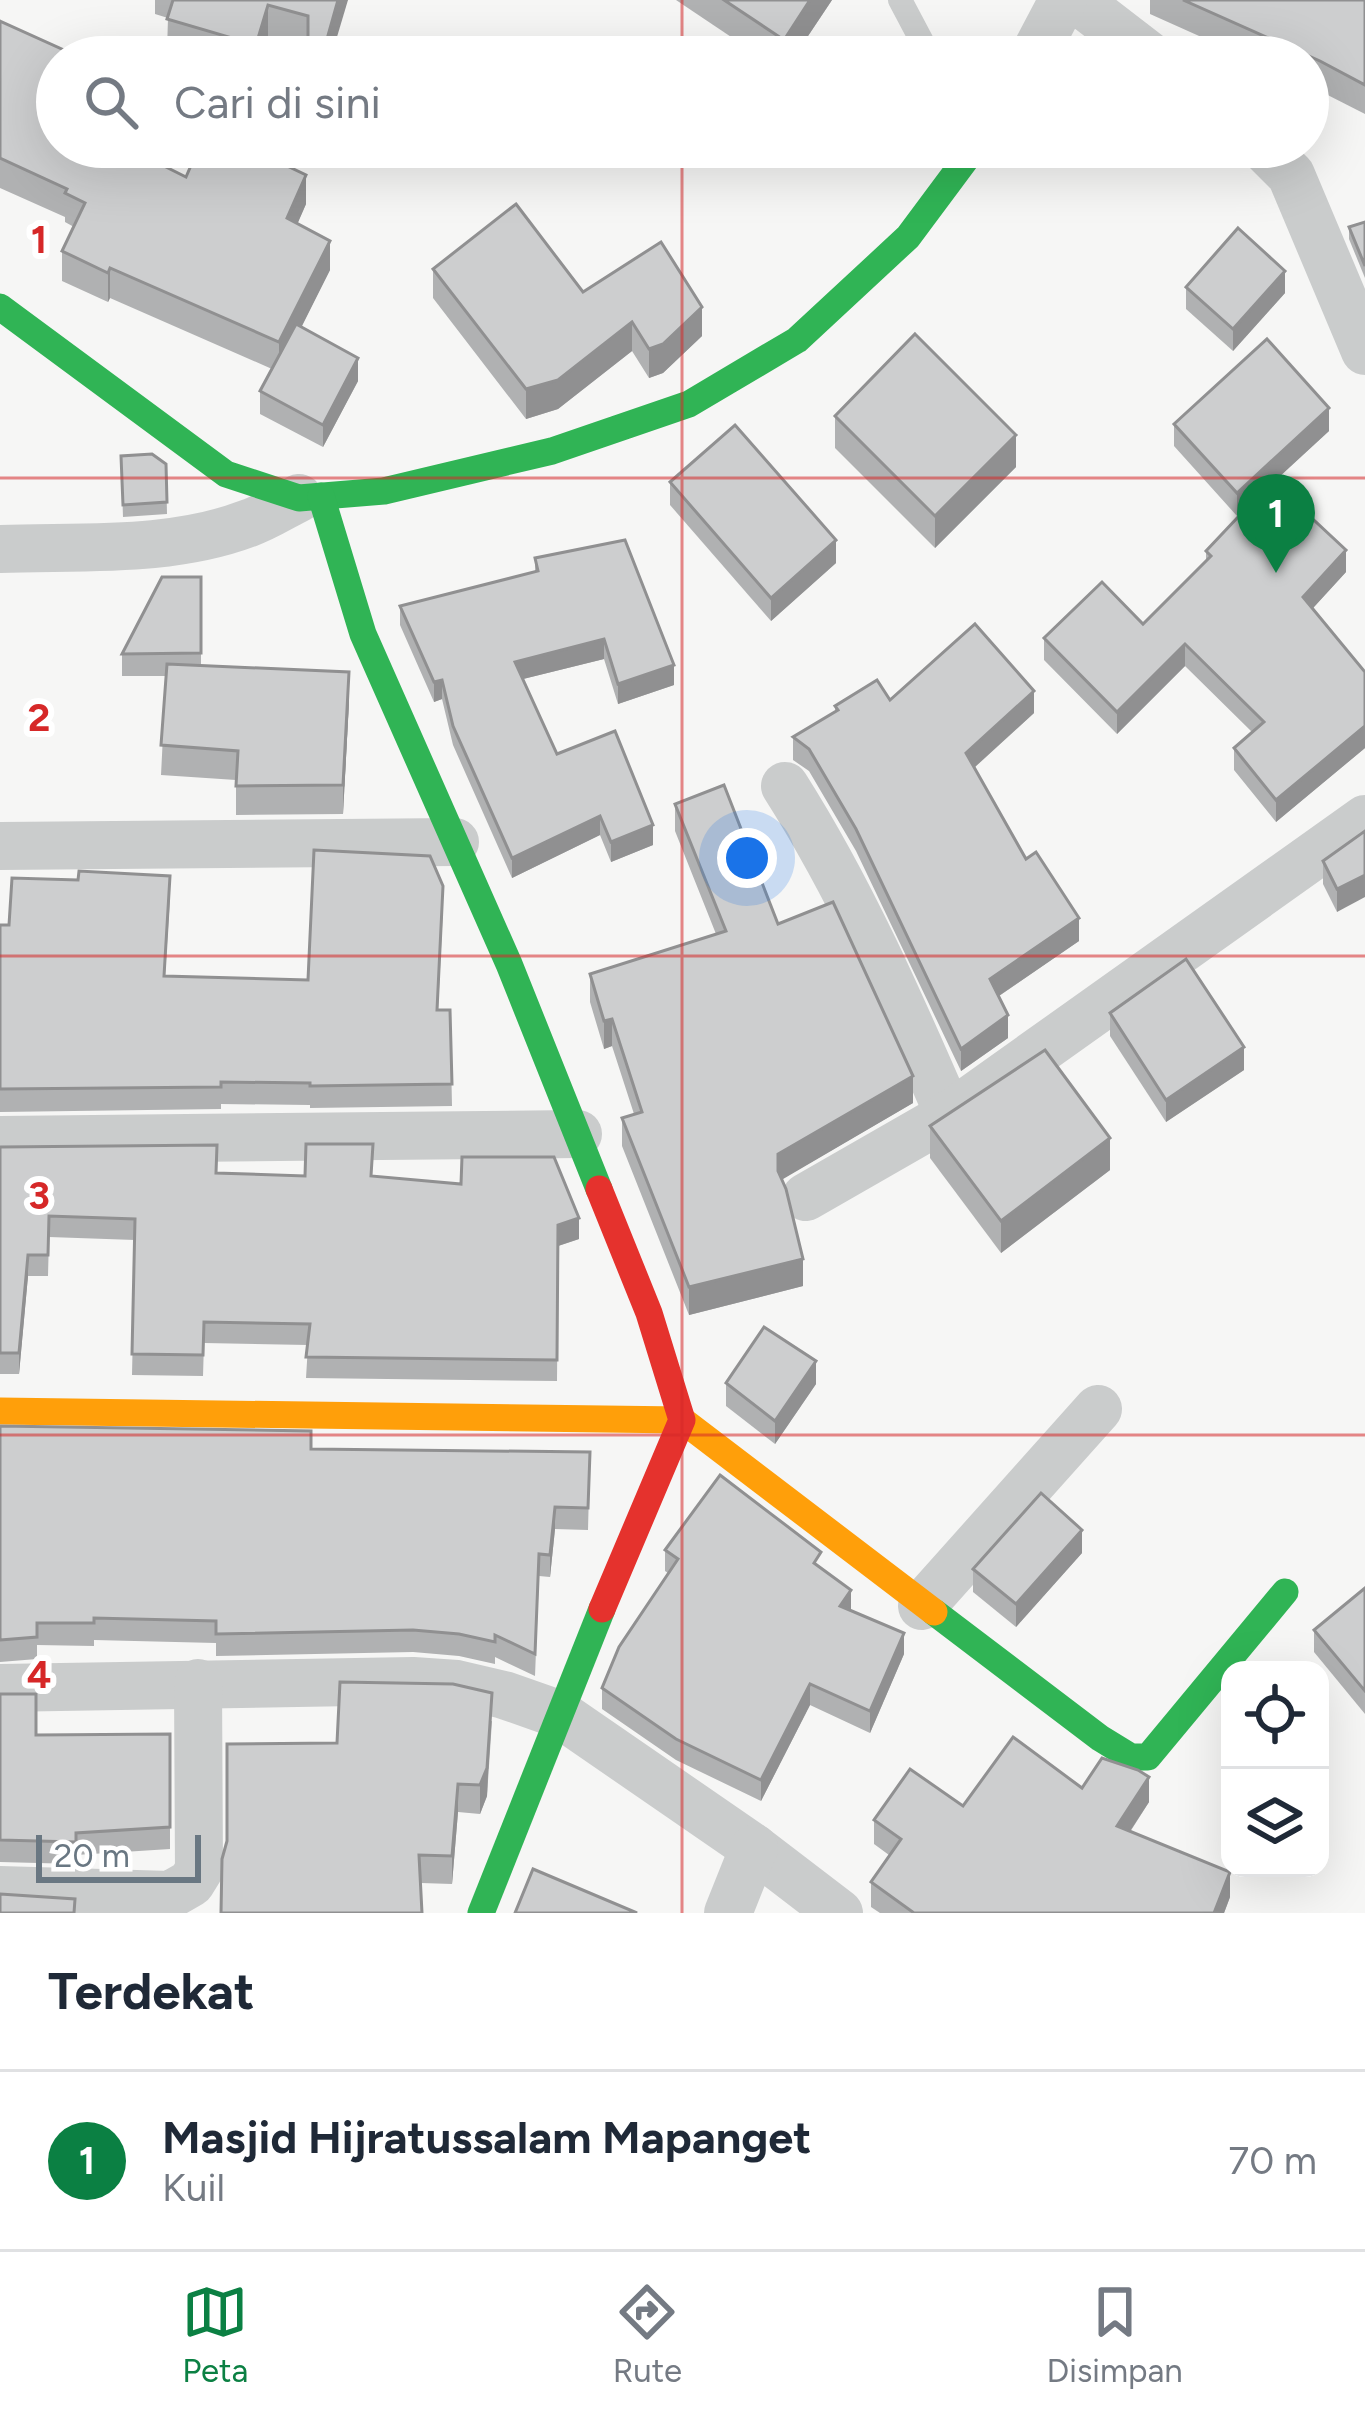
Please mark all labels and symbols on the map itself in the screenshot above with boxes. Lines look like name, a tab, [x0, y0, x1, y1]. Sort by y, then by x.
text: 1	[31, 216, 47, 263]
pin: 1	[1237, 474, 1315, 573]
text: 2	[28, 694, 50, 741]
your location	[717, 828, 777, 888]
text: 3	[28, 1172, 50, 1219]
text: 4	[27, 1651, 51, 1698]
scale bar	[36, 1829, 201, 1882]

